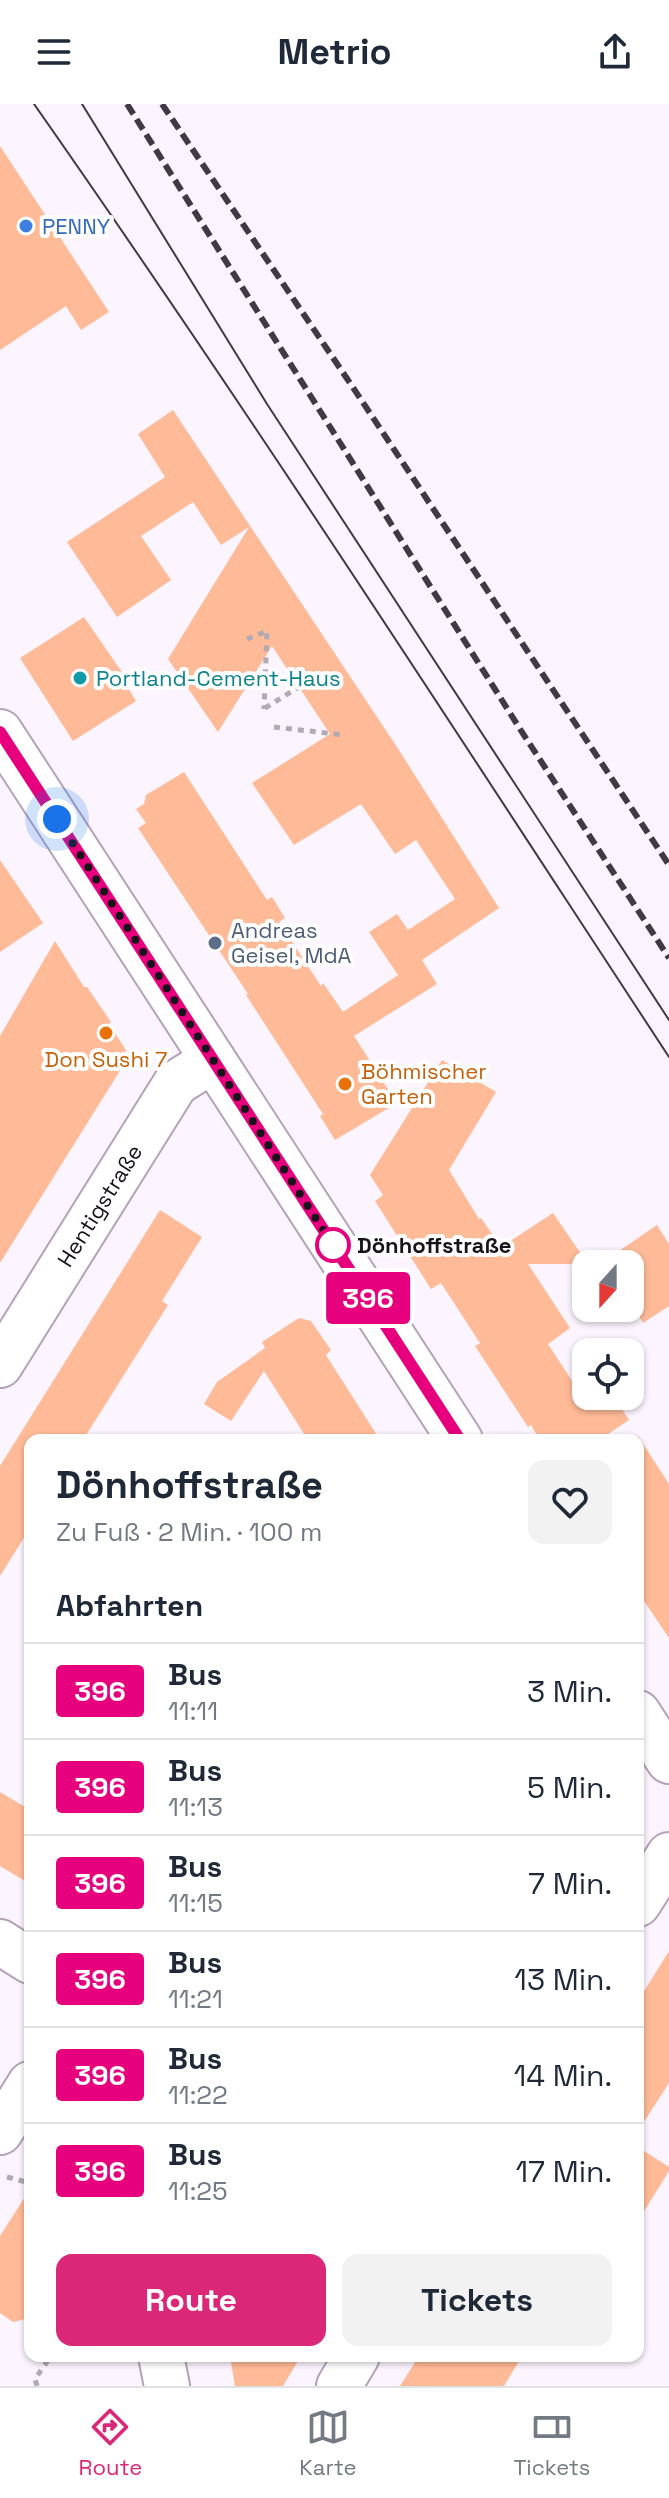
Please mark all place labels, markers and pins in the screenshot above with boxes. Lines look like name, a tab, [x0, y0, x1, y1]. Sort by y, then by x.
place label: PENNY	[42, 212, 111, 240]
marker: PENNY	[17, 217, 35, 235]
place label: Portland-Cement-Haus	[96, 664, 340, 692]
marker: Portland-Cement-Haus	[71, 669, 89, 687]
place label: Andreas Geisel, MdA	[231, 916, 352, 969]
marker: Andreas Geisel, MdA	[206, 934, 224, 952]
marker: Don Sushi 7	[97, 1024, 115, 1042]
place label: Don Sushi 7	[45, 1045, 167, 1073]
place label: Böhmischer Garten	[361, 1057, 487, 1110]
marker: Böhmischer Garten	[336, 1075, 354, 1093]
marker: Dönhoffstraße	[316, 1228, 350, 1262]
place label: Dönhoffstraße	[357, 1231, 512, 1259]

